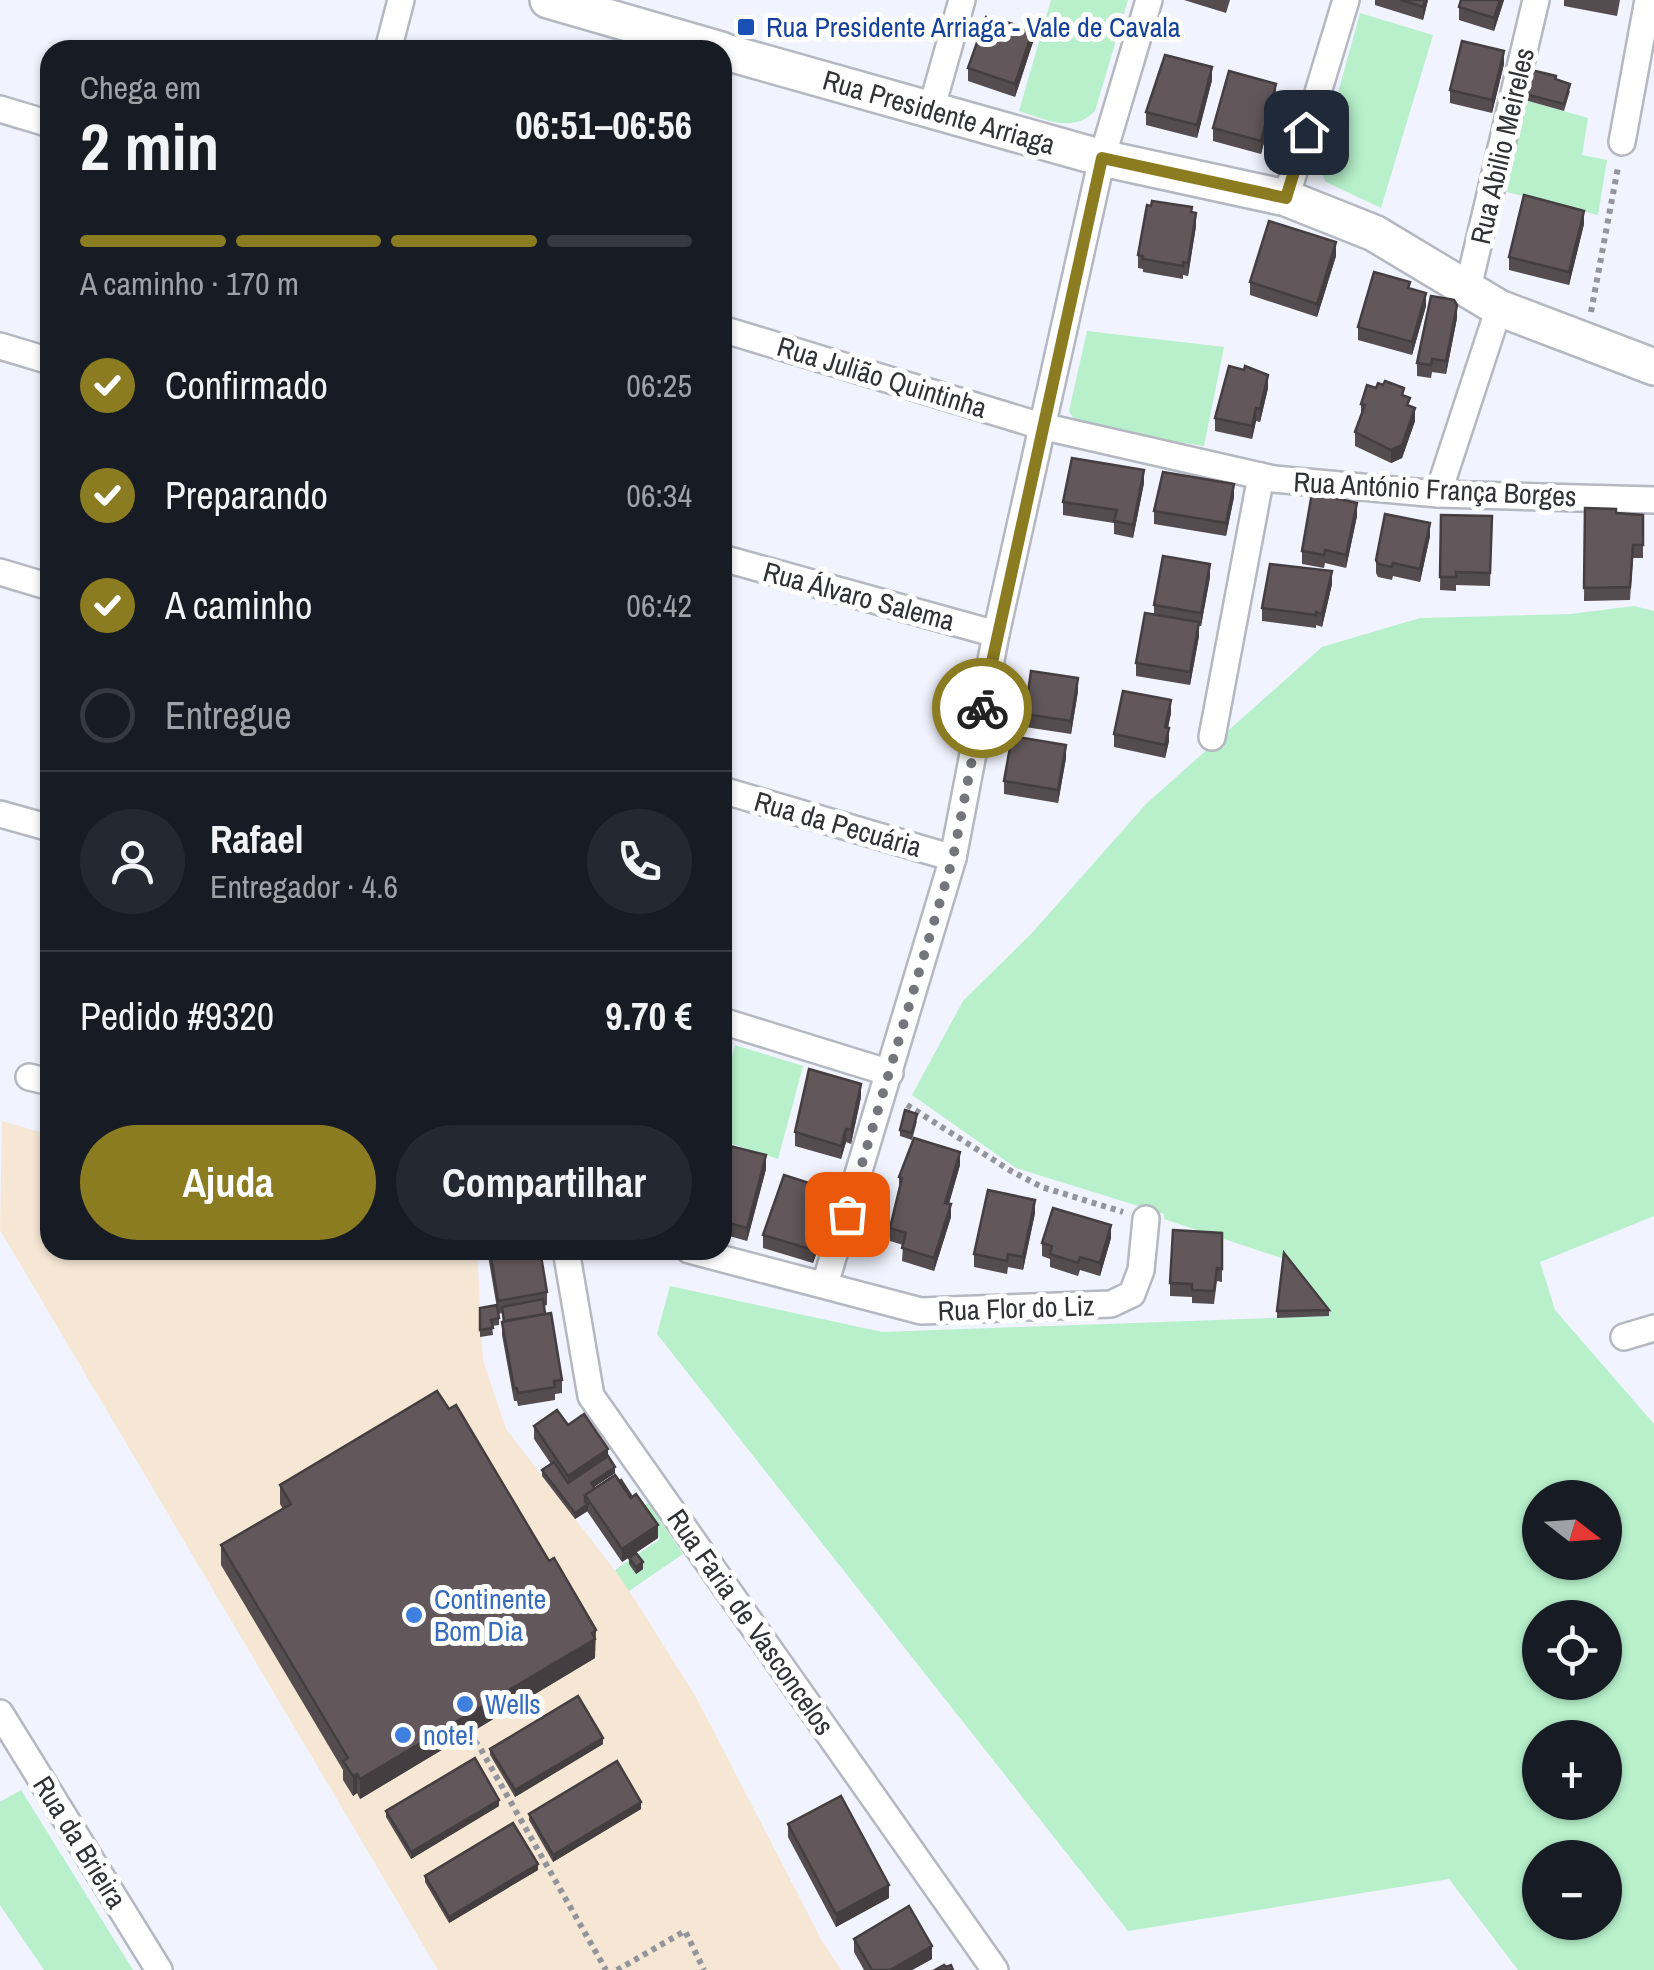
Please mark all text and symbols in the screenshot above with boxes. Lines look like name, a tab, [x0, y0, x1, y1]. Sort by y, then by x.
place label: Rua Presidente Arriaga - Vale de Cavala	[766, 8, 1181, 46]
marker: Rua Presidente Arriaga - Vale de Cavala	[735, 16, 757, 38]
street label: Rua Abilio Meireles	[1461, 44, 1543, 248]
street label: Rua Presidente Arriaga	[818, 61, 1060, 163]
text: Chega em	[80, 66, 201, 109]
pin	[1264, 90, 1349, 175]
text: 06:51–06:56	[515, 100, 692, 151]
text: 2 min	[80, 103, 219, 190]
icon: home	[1279, 105, 1334, 160]
text: A caminho · 170 m	[80, 262, 299, 305]
street label: Rua Julião Quintinha	[773, 327, 992, 427]
icon: check	[80, 358, 135, 413]
text: Confirmado	[165, 360, 328, 411]
text: 06:25	[626, 364, 692, 407]
street label: Rua António França Borges	[1293, 463, 1577, 515]
icon: check	[80, 468, 135, 523]
text: Preparando	[165, 470, 328, 521]
text: 06:34	[626, 474, 692, 517]
street label: Rua Álvaro Salema	[759, 552, 959, 640]
icon: check	[80, 578, 135, 633]
text: A caminho	[165, 580, 312, 631]
text: 06:42	[626, 584, 692, 627]
courier	[932, 658, 1032, 758]
icon: bike	[955, 681, 1010, 736]
text: Entregue	[165, 690, 291, 741]
street label: Rua da Pecuária	[750, 782, 926, 866]
button: person	[80, 809, 185, 914]
button: phone	[587, 809, 692, 914]
text: Rafael	[210, 814, 304, 865]
text: Entregador · 4.6	[210, 865, 398, 908]
text: Pedido #9320	[80, 991, 274, 1042]
text: 9.70 €	[605, 991, 692, 1042]
button: Ajuda	[80, 1125, 376, 1240]
button: Compartilhar	[396, 1125, 692, 1240]
pin	[805, 1172, 890, 1257]
icon: bag	[820, 1187, 875, 1242]
street label: Rua Flor do Liz	[937, 1286, 1095, 1330]
north arrow	[1522, 1480, 1622, 1580]
map controls	[1522, 1480, 1622, 1940]
street label: Rua Faria de Vasconcelos	[659, 1501, 843, 1743]
place label: Continente Bom Dia	[434, 1580, 546, 1650]
button: locate	[1522, 1600, 1622, 1700]
marker: Continente Bom Dia	[403, 1604, 425, 1626]
place label: Wells	[485, 1685, 541, 1723]
marker: Wells	[454, 1693, 476, 1715]
place label: note!	[423, 1716, 474, 1754]
button: +	[1522, 1720, 1622, 1820]
marker: note!	[392, 1724, 414, 1746]
street label: Rua da Brieira	[24, 1769, 136, 1916]
button: −	[1522, 1840, 1622, 1940]

